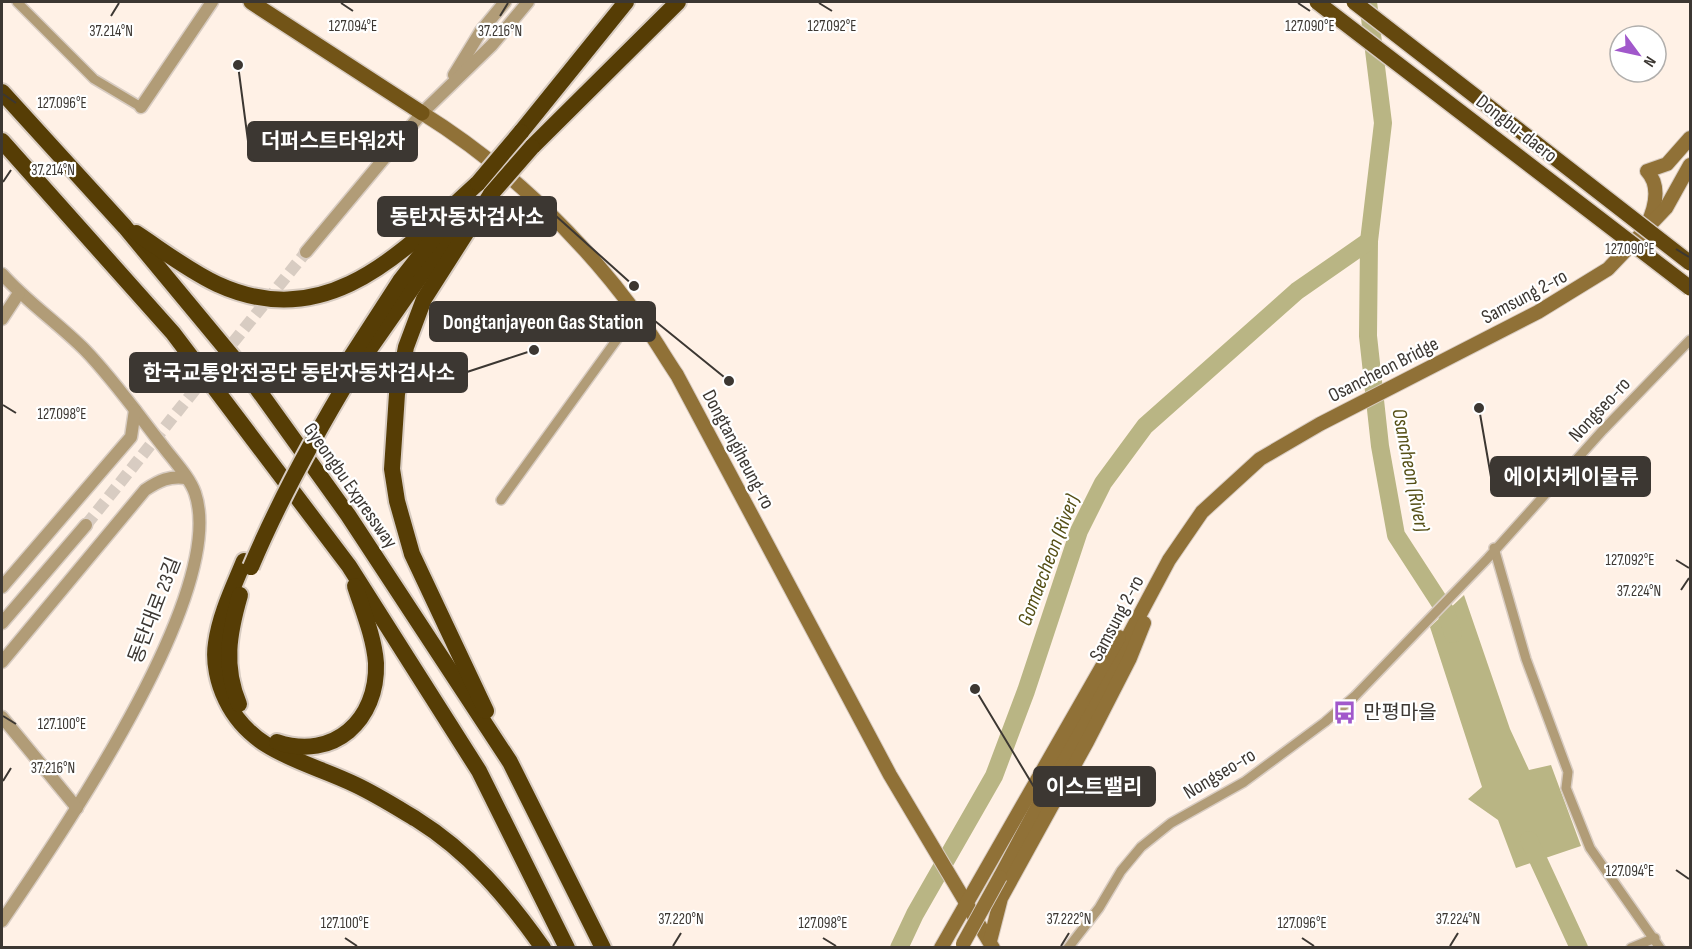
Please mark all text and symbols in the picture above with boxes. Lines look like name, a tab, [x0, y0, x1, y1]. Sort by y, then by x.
text: 127.094°E	[329, 17, 377, 36]
text: 127.092°E	[808, 17, 856, 36]
text: 127.090°E	[1285, 17, 1335, 36]
text: 37.214°N	[89, 22, 133, 41]
text: 37.216°N	[478, 22, 522, 41]
north arrow	[1608, 24, 1668, 84]
text: N	[1639, 53, 1660, 70]
street label: Dongbu-daero	[1471, 90, 1562, 168]
text: 127.096°E	[37, 94, 87, 113]
callout: 더퍼스트타워2차	[248, 122, 417, 161]
text: 더퍼스트타워2차	[261, 129, 405, 154]
text: 37.214°N	[31, 161, 75, 180]
callout: 동탄자동차검사소	[378, 197, 556, 236]
text: 동탄자동차검사소	[390, 205, 544, 230]
text: 127.090°E	[1605, 240, 1655, 259]
street label: Samsung 2-ro	[1477, 264, 1571, 329]
callout: Dongtanjayeon Gas Station	[430, 302, 655, 341]
text: Dongtanjayeon Gas Station	[443, 310, 643, 335]
street label: Osancheon Bridge	[1324, 332, 1443, 408]
callout: 한국교통안전공단 동탄자동차검사소	[130, 353, 467, 392]
text: 한국교통안전공단 동탄자동차검사소	[143, 361, 455, 386]
street label: Nongseo-ro	[1564, 372, 1636, 447]
street label: Dongtangiheung-ro	[697, 386, 780, 513]
text: 127.098°E	[38, 405, 86, 424]
water label: Osancheon (River)	[1386, 406, 1435, 534]
street label: Gyeongbu Expressway	[298, 418, 403, 553]
callout: 에이치케이물류	[1491, 457, 1650, 496]
text: 에이치케이물류	[1503, 465, 1639, 490]
water label: Gomaecheon (River)	[1012, 490, 1085, 629]
text: 127.092°E	[1606, 551, 1654, 570]
street label: 동탄대로 23길	[124, 554, 186, 667]
street label: Samsung 2-ro	[1084, 571, 1149, 665]
text: 37.224°N	[1617, 582, 1661, 601]
bus stop icon: 만평마을	[1332, 699, 1358, 725]
place label: 만평마을	[1363, 701, 1437, 725]
text: 127.100°E	[38, 715, 86, 734]
street label: Nongseo-ro	[1179, 743, 1260, 805]
text: 37.216°N	[31, 759, 75, 778]
callout: 이스트밸리	[1034, 767, 1155, 806]
text: 이스트밸리	[1046, 775, 1142, 800]
text: 127.094°E	[1606, 862, 1654, 881]
text: 37.220°N	[658, 910, 704, 929]
text: 37.222°N	[1047, 910, 1091, 929]
text: 37.224°N	[1436, 910, 1480, 929]
text: 127.100°E	[321, 914, 369, 933]
text: 127.098°E	[799, 914, 847, 933]
text: 127.096°E	[1277, 914, 1327, 933]

